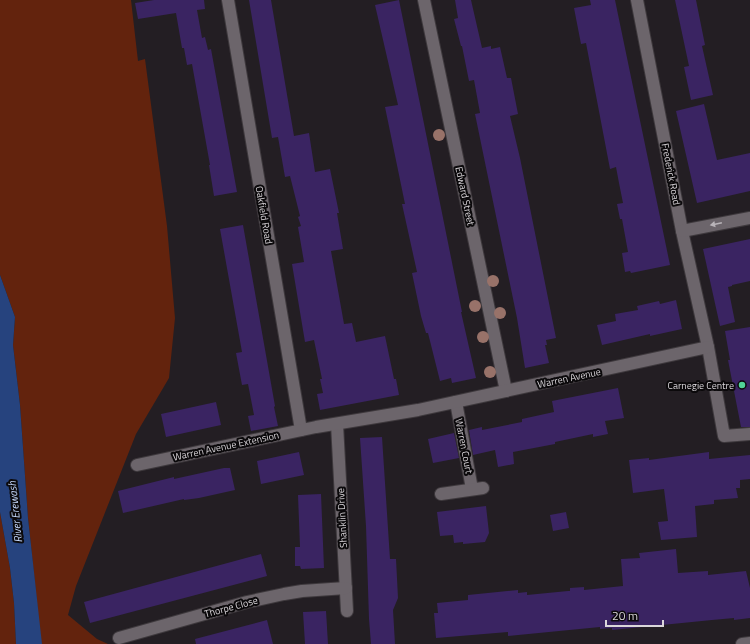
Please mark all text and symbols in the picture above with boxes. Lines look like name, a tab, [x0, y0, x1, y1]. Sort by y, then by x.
street label: Frederick Road	[658, 142, 684, 206]
street label: Edward Street	[451, 165, 479, 227]
street label: Oakfield Road	[252, 185, 276, 245]
one-way arrow	[710, 222, 722, 228]
street label: Warren Avenue	[536, 364, 602, 392]
place label: Carnegie Centre	[667, 378, 734, 393]
marker: Carnegie Centre	[737, 380, 747, 390]
street label: Warren Court	[451, 417, 477, 475]
street label: Warren Avenue Extension	[172, 427, 280, 465]
water label: River Erewash	[4, 480, 26, 544]
street label: Shanklin Drive	[333, 488, 351, 548]
street label: Thorpe Close	[203, 593, 259, 621]
scale bar	[606, 602, 663, 628]
text: 20 m	[612, 606, 638, 625]

